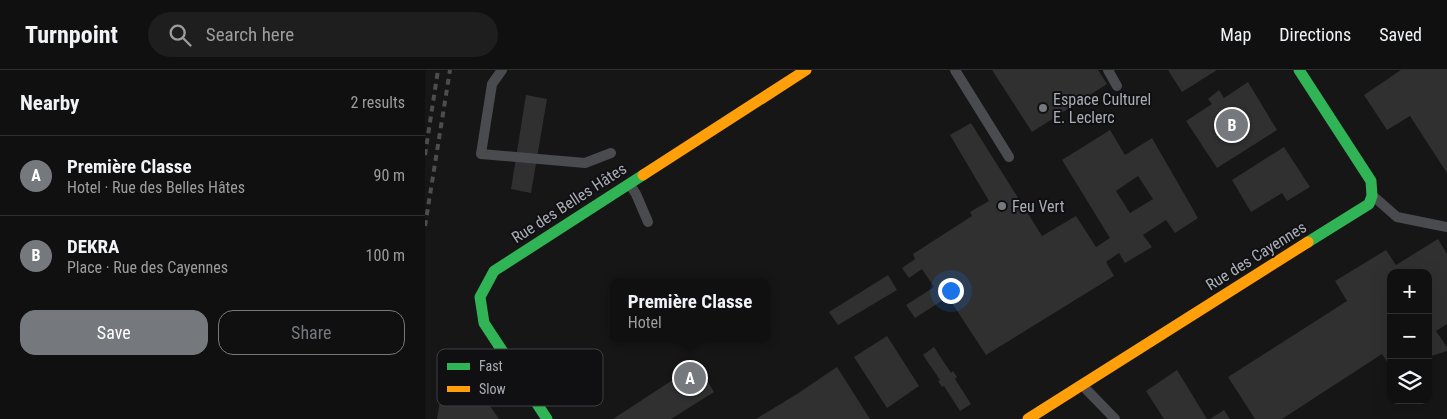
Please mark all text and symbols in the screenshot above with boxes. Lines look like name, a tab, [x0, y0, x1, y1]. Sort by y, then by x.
search box	[148, 12, 498, 57]
text: Turnpoint	[25, 21, 118, 49]
icon: search	[166, 21, 194, 49]
text: Search here	[206, 23, 294, 46]
text: Map	[1220, 24, 1251, 45]
text: Directions	[1279, 24, 1351, 45]
text: Saved	[1379, 24, 1422, 45]
place label: Espace Culturel E. Leclerc	[1053, 90, 1151, 127]
text: Nearby	[20, 91, 79, 115]
text: 2 results	[350, 93, 405, 112]
marker: Espace Culturel E. Leclerc	[1037, 102, 1049, 114]
pin: B	[1216, 106, 1248, 144]
text: Première Classe	[67, 155, 191, 178]
street label: Rue des Belles Hâtes	[508, 159, 630, 247]
text: A	[31, 166, 41, 185]
text: 90 m	[373, 166, 405, 185]
text: Hotel · Rue des Belles Hâtes	[67, 178, 245, 197]
place label: Feu Vert	[1012, 197, 1065, 216]
marker: Feu Vert	[996, 200, 1008, 212]
street label: Rue des Cayennes	[1202, 218, 1310, 294]
text: DEKRA	[67, 235, 119, 258]
text: B	[32, 246, 40, 265]
text: 100 m	[366, 246, 405, 265]
text: Place · Rue des Cayennes	[67, 258, 228, 277]
map controls	[1387, 269, 1432, 404]
button: +	[1387, 269, 1432, 314]
popup	[610, 278, 770, 343]
your location	[938, 278, 964, 304]
text: Première Classe	[628, 290, 752, 313]
button: Save	[20, 310, 208, 355]
button: Share	[218, 310, 405, 355]
text: Hotel	[628, 313, 662, 332]
button: −	[1387, 314, 1432, 359]
legend	[437, 349, 603, 406]
text: Fast	[479, 358, 503, 374]
pin: A	[674, 359, 706, 397]
button: layers	[1387, 359, 1432, 404]
text: Slow	[479, 381, 506, 397]

